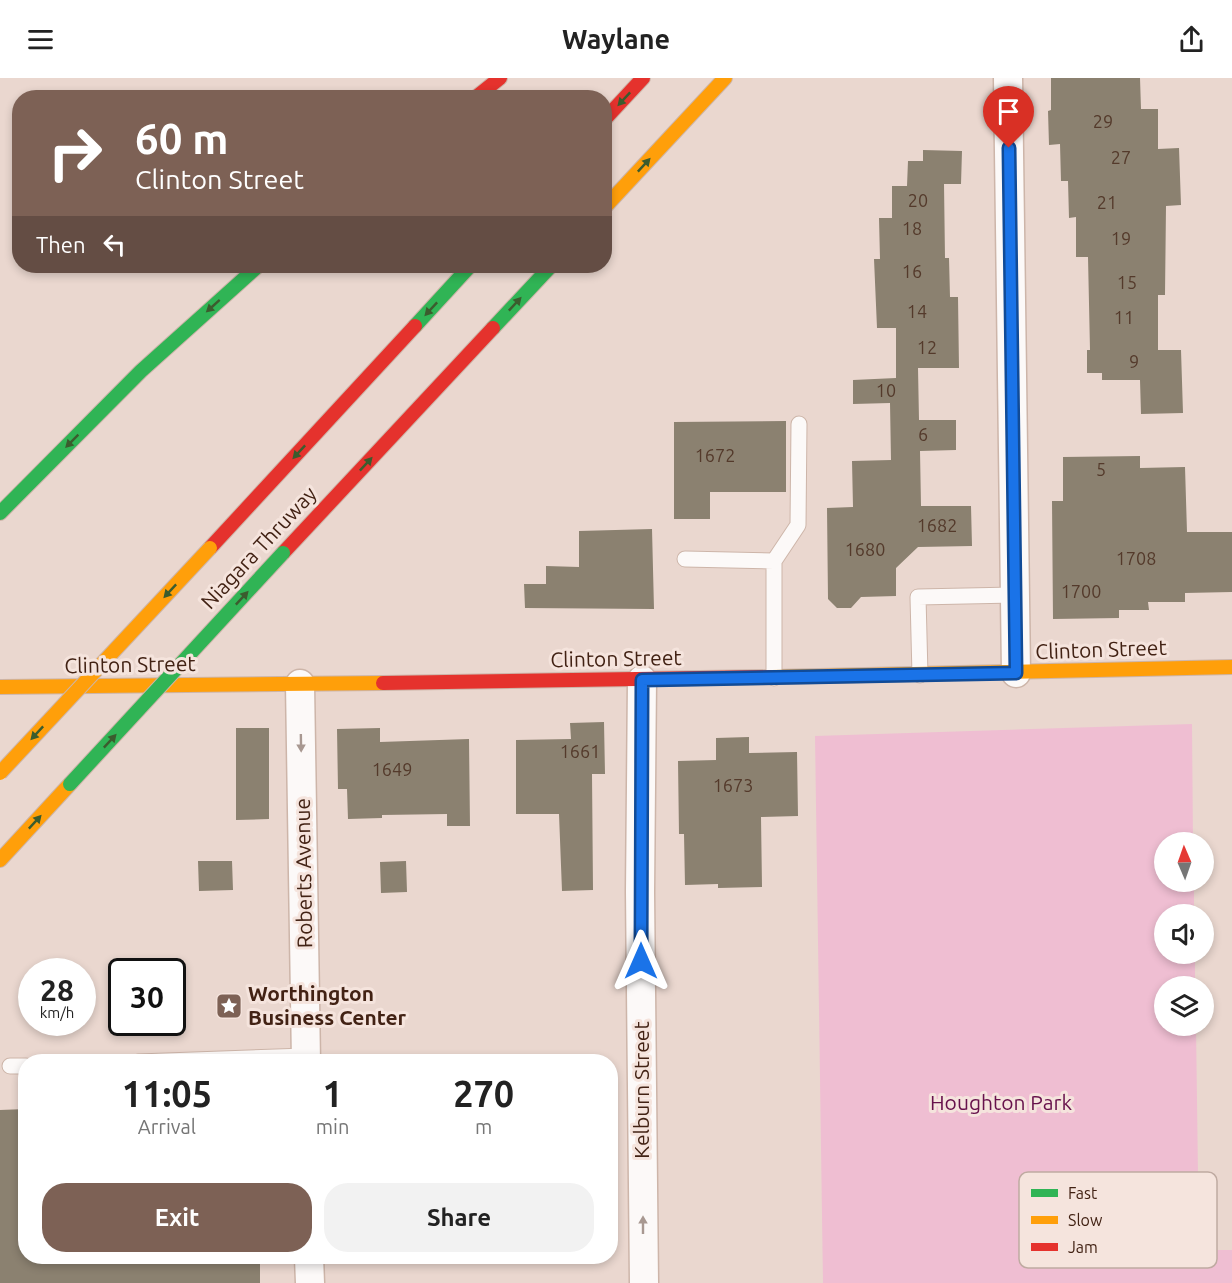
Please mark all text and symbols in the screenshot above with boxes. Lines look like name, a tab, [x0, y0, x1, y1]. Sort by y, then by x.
icon: menu	[24, 23, 57, 56]
icon: share	[1175, 23, 1208, 56]
text: Waylane	[562, 24, 670, 54]
pin	[983, 86, 1034, 148]
one-way arrow	[617, 92, 631, 106]
icon: arrive	[992, 95, 1025, 128]
house number: 29	[1093, 111, 1113, 131]
icon: right	[36, 114, 114, 192]
text: 60 m	[135, 115, 229, 162]
house number: 27	[1111, 147, 1131, 167]
one-way arrow	[637, 158, 651, 172]
text: Clinton Street	[135, 164, 304, 194]
house number: 20	[908, 190, 928, 210]
house number: 21	[1097, 192, 1117, 212]
house number: 18	[902, 218, 922, 238]
icon: left	[98, 228, 131, 261]
house number: 19	[1111, 228, 1131, 248]
text: Then	[36, 232, 86, 257]
house number: 16	[902, 261, 922, 281]
house number: 15	[1117, 272, 1137, 292]
one-way arrow	[508, 296, 522, 311]
one-way arrow	[206, 299, 221, 312]
one-way arrow	[424, 301, 438, 316]
house number: 14	[907, 301, 927, 321]
house number: 11	[1114, 307, 1134, 327]
house number: 12	[917, 337, 937, 357]
house number: 9	[1129, 351, 1139, 371]
house number: 10	[876, 380, 896, 400]
house number: 6	[918, 424, 928, 444]
one-way arrow	[65, 433, 79, 447]
one-way arrow	[293, 444, 306, 459]
house number: 1672	[695, 445, 735, 465]
one-way arrow	[359, 456, 373, 471]
house number: 5	[1096, 459, 1106, 479]
street label: Niagara Thruway	[196, 481, 321, 613]
house number: 1682	[917, 515, 957, 535]
house number: 1680	[845, 539, 885, 559]
house number: 1708	[1116, 548, 1156, 568]
house number: 1700	[1061, 581, 1101, 601]
one-way arrow	[164, 583, 177, 598]
one-way arrow	[235, 590, 249, 605]
street label: Clinton Street	[1035, 635, 1167, 663]
street label: Clinton Street	[550, 645, 682, 671]
street label: Clinton Street	[64, 651, 196, 677]
one-way arrow	[30, 726, 44, 741]
one-way arrow	[297, 733, 306, 752]
one-way arrow	[103, 734, 117, 749]
house number: 1661	[560, 741, 600, 761]
house number: 1649	[372, 759, 412, 779]
house number: 1673	[713, 775, 753, 795]
street label: Roberts Avenue	[290, 798, 316, 948]
one-way arrow	[28, 815, 42, 830]
north arrow	[1154, 832, 1214, 892]
map controls	[1154, 832, 1214, 1036]
button: sound	[1154, 904, 1214, 964]
position arrow	[609, 929, 673, 993]
speed limit sign: 30	[108, 958, 186, 1036]
text: 28	[40, 973, 74, 1007]
button: layers	[1154, 976, 1214, 1036]
place label: Worthington Business Center	[248, 981, 407, 1029]
place icon: Worthington Business Center	[214, 991, 244, 1021]
text: km/h	[40, 1004, 74, 1021]
street label: Kelburn Street	[629, 1021, 653, 1159]
text: 11:05	[122, 1073, 212, 1114]
text: 1	[322, 1073, 343, 1114]
text: 270	[453, 1073, 514, 1114]
park label: Houghton Park	[930, 1090, 1072, 1114]
text: Arrival	[138, 1115, 196, 1138]
text: min	[316, 1115, 349, 1138]
text: m	[475, 1115, 492, 1138]
legend	[1019, 1172, 1217, 1268]
button: Exit	[42, 1183, 312, 1252]
button: Share	[324, 1183, 594, 1252]
text: Fast	[1068, 1184, 1098, 1202]
text: Slow	[1068, 1211, 1103, 1229]
one-way arrow	[638, 1215, 648, 1234]
text: Jam	[1068, 1238, 1098, 1256]

